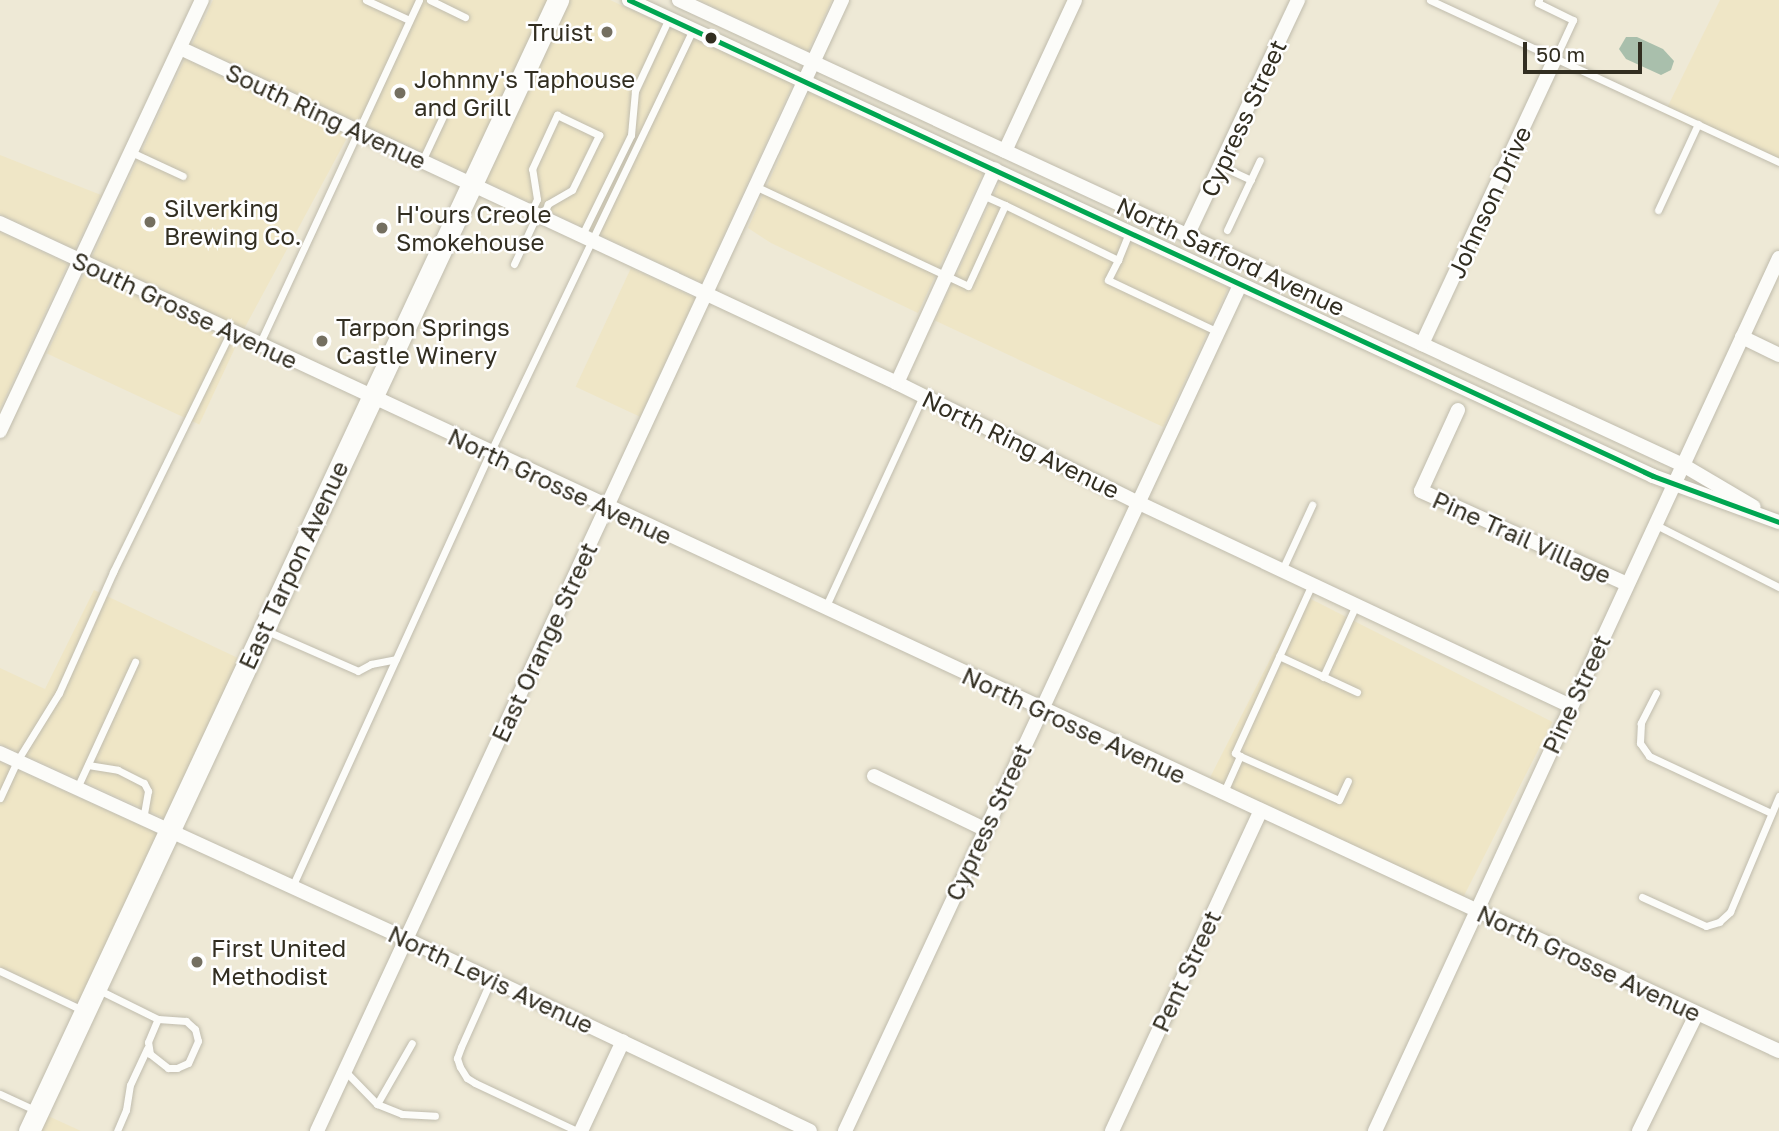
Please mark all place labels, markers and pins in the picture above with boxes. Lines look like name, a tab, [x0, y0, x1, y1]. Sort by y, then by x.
place label: Truist	[528, 18, 593, 46]
marker: Truist	[599, 24, 615, 40]
unlabelled marker	[704, 31, 718, 45]
place label: Johnny's Taphouse and Grill	[414, 65, 635, 121]
marker: Johnny's Taphouse and Grill	[392, 85, 408, 101]
place label: Silverking Brewing Co.	[164, 194, 302, 250]
place label: H'ours Creole Smokehouse	[396, 200, 551, 256]
marker: Silverking Brewing Co.	[142, 214, 158, 230]
marker: H'ours Creole Smokehouse	[374, 220, 390, 236]
place label: Tarpon Springs Castle Winery	[336, 313, 510, 369]
marker: Tarpon Springs Castle Winery	[314, 333, 330, 349]
place label: First United Methodist	[211, 934, 346, 990]
marker: First United Methodist	[189, 954, 205, 970]

